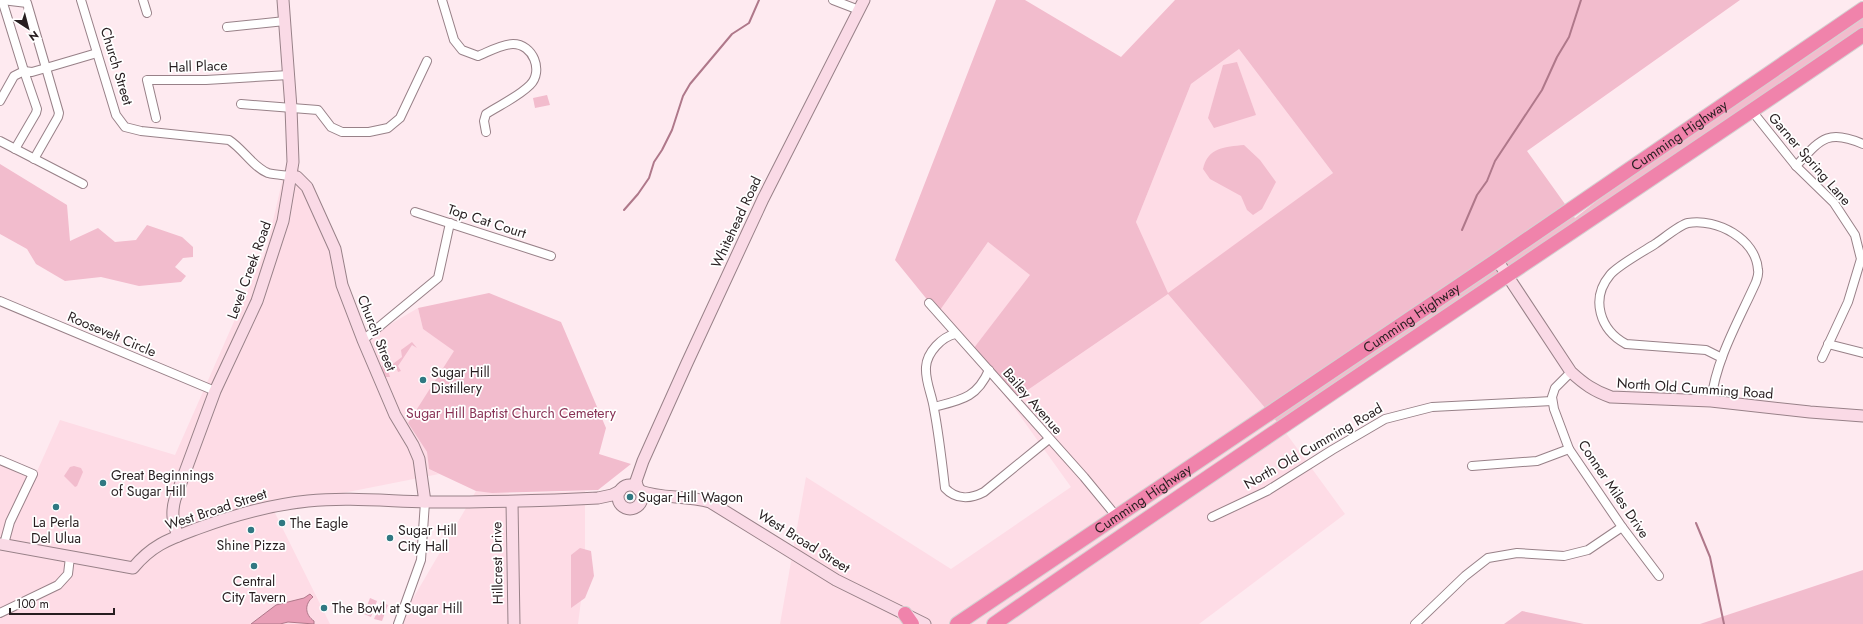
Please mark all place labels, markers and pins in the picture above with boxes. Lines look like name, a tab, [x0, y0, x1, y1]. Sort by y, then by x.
place label: Sugar Hill Distillery	[431, 362, 490, 398]
marker: Sugar Hill Distillery	[418, 375, 428, 385]
place label: Great Beginnings of Sugar Hill	[111, 465, 214, 501]
marker: Great Beginnings of Sugar Hill	[98, 478, 108, 488]
place label: Sugar Hill Wagon	[638, 487, 743, 507]
marker: Sugar Hill Wagon	[625, 492, 635, 502]
marker: La Perla Del Ulua	[51, 502, 61, 512]
place label: La Perla Del Ulua	[31, 512, 81, 548]
place label: The Eagle	[290, 513, 348, 533]
marker: The Eagle	[277, 518, 287, 528]
place label: Sugar Hill City Hall	[398, 520, 457, 556]
marker: Shine Pizza	[246, 525, 256, 535]
marker: Sugar Hill City Hall	[385, 533, 395, 543]
place label: Shine Pizza	[217, 535, 285, 555]
marker: Central City Tavern	[249, 561, 259, 571]
place label: Central City Tavern	[222, 571, 286, 607]
place label: The Bowl at Sugar Hill	[332, 598, 463, 618]
marker: The Bowl at Sugar Hill	[319, 603, 329, 613]

